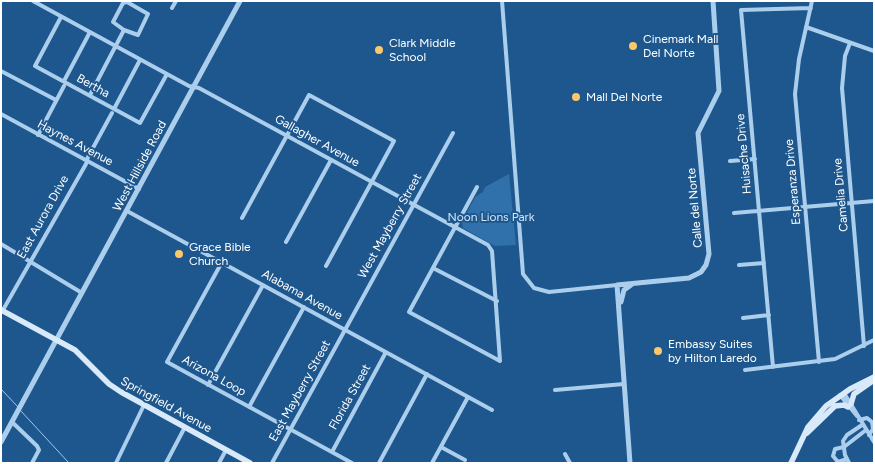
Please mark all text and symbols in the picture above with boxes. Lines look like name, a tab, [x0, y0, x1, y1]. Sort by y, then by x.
place label: Cinemark Mall Del Norte	[643, 32, 718, 60]
place label: Clark Middle School	[389, 36, 455, 64]
marker: Cinemark Mall Del Norte	[627, 40, 639, 52]
marker: Clark Middle School	[373, 44, 385, 56]
street label: Bertha	[74, 71, 112, 101]
place label: Mall Del Norte	[586, 90, 662, 104]
marker: Mall Del Norte	[570, 91, 582, 103]
street label: Gallagher Avenue	[272, 112, 362, 170]
street label: Huisache Drive	[733, 113, 755, 195]
street label: Haynes Avenue	[35, 117, 115, 169]
street label: West Hillside Road	[110, 118, 170, 214]
street label: Esperanza Drive	[782, 139, 804, 225]
street label: Camelia Drive	[831, 158, 851, 232]
street label: Calle del Norte	[684, 167, 706, 249]
street label: West Mayberry Street	[355, 171, 425, 281]
street label: East Aurora Drive	[14, 173, 72, 261]
park label: Noon Lions Park	[448, 210, 534, 224]
place label: Grace Bible Church	[189, 240, 251, 268]
marker: Grace Bible Church	[173, 248, 185, 260]
street label: Alabama Avenue	[259, 267, 345, 323]
place label: Embassy Suites by Hilton Laredo	[668, 337, 757, 365]
street label: East Mayberry Street	[266, 338, 334, 444]
marker: Embassy Suites by Hilton Laredo	[652, 345, 664, 357]
street label: Arizona Loop	[180, 353, 248, 399]
street label: Florida Street	[326, 362, 374, 432]
street label: Springfield Avenue	[118, 374, 214, 436]

